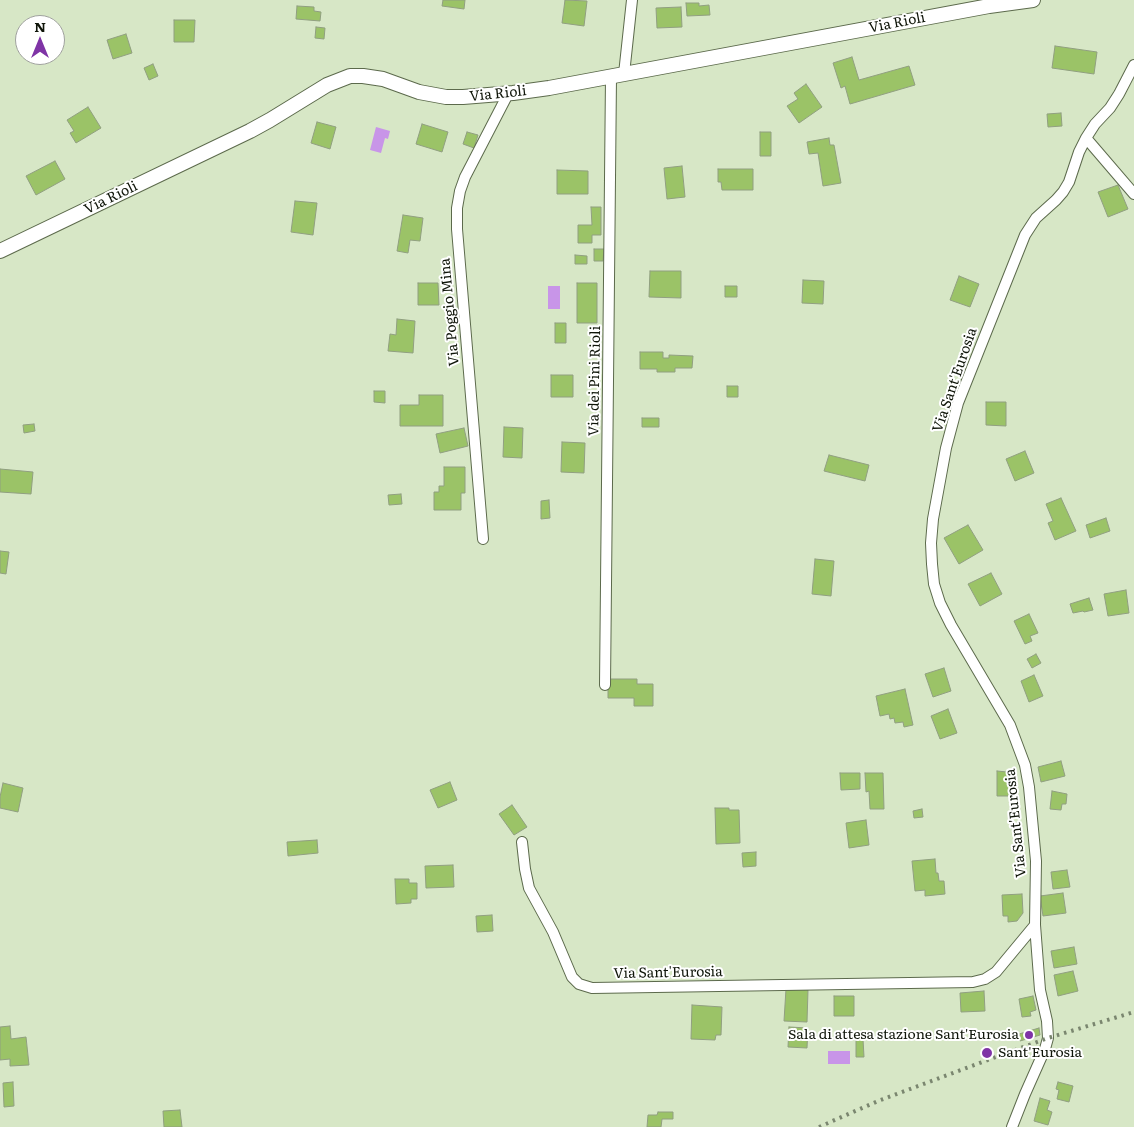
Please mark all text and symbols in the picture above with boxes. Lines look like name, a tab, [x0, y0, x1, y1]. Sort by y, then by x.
street label: Via Rioli	[867, 9, 927, 37]
north arrow	[15, 15, 65, 65]
text: N	[34, 16, 46, 36]
street label: Via Rioli	[469, 83, 527, 105]
street label: Via Rioli	[82, 178, 140, 218]
street label: Via Poggio Mina	[437, 257, 463, 367]
street label: Via dei Pini Rioli	[586, 326, 604, 436]
street label: Via Sant'Eurosia	[929, 326, 981, 434]
street label: Via Sant'Eurosia	[1002, 768, 1030, 878]
street label: Via Sant'Eurosia	[613, 964, 723, 982]
place label: Sala di attesa stazione Sant'Eurosia	[788, 1027, 1019, 1043]
marker: Sala di attesa stazione Sant'Eurosia	[1023, 1029, 1035, 1041]
place label: Sant'Eurosia	[998, 1045, 1082, 1061]
marker: Sant'Eurosia	[980, 1046, 994, 1060]

